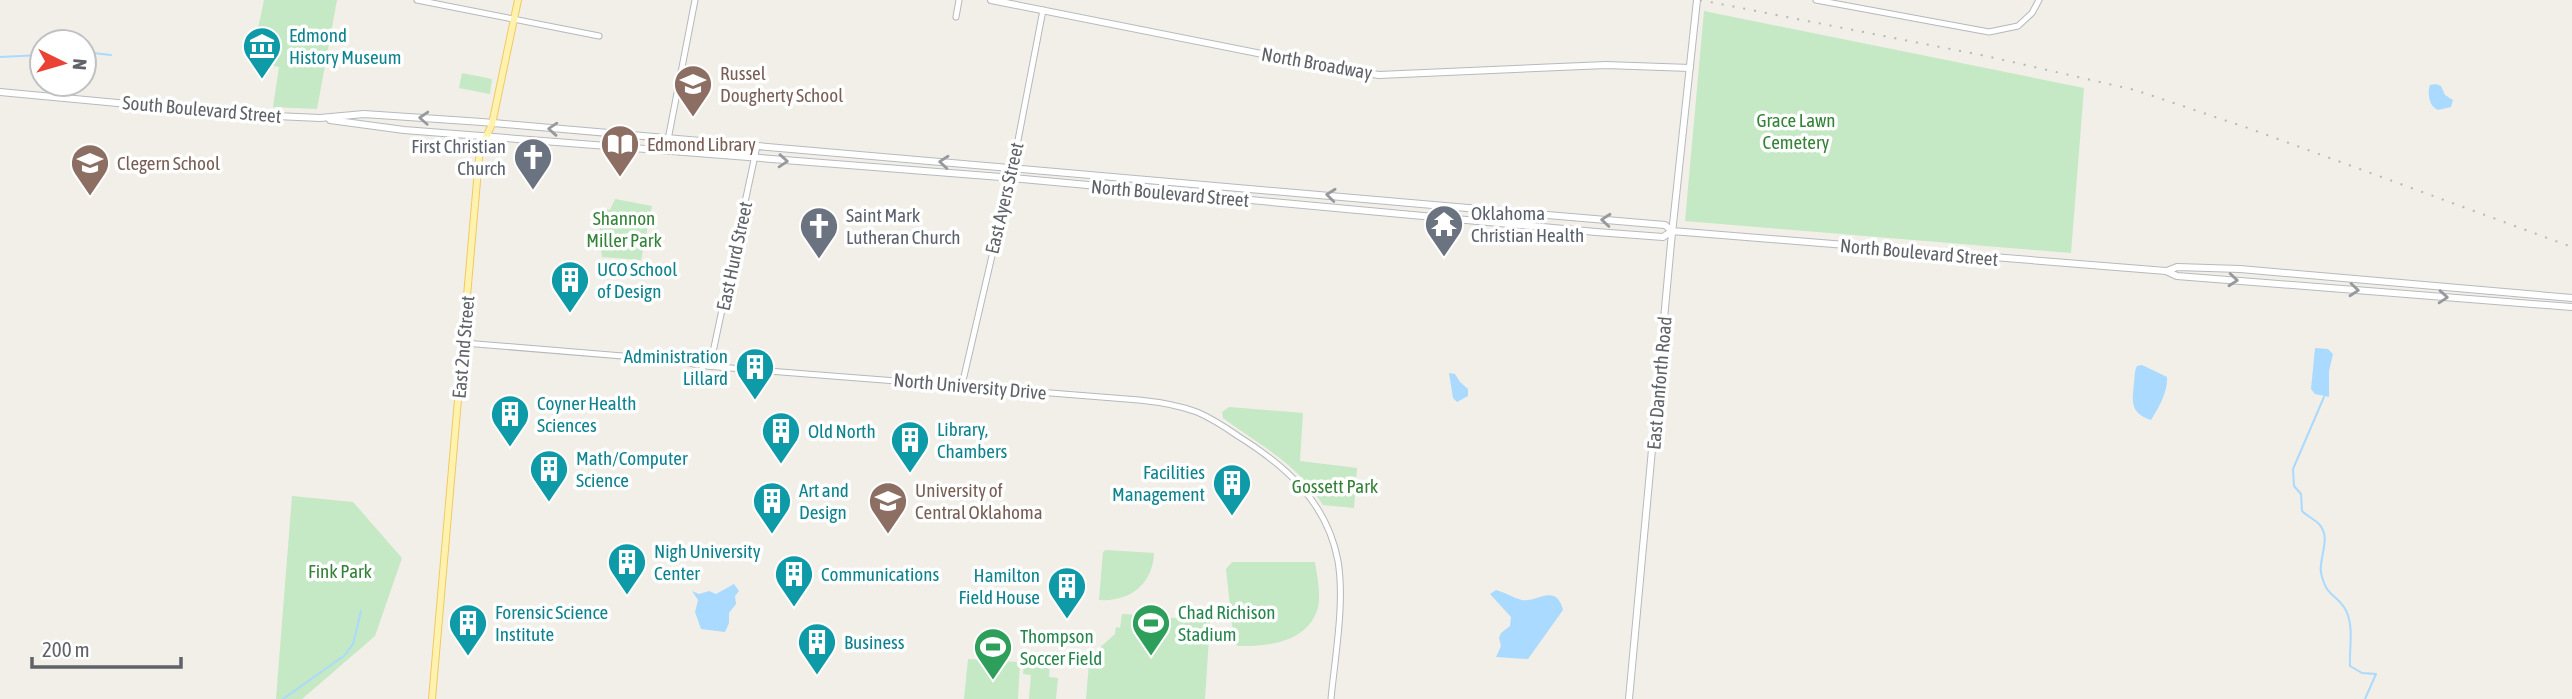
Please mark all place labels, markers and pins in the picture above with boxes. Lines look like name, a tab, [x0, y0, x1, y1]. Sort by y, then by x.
place label: Edmond History Museum	[289, 24, 401, 68]
museum icon: Edmond History Museum	[241, 25, 283, 80]
place label: Russel Dougherty School	[720, 62, 843, 106]
school or university icon: Russel Dougherty School	[672, 63, 714, 118]
library icon: Edmond Library	[599, 123, 641, 178]
place label: Edmond Library	[647, 133, 756, 155]
place label: First Christian Church	[411, 135, 506, 179]
church icon: First Christian Church	[512, 136, 554, 191]
school or university icon: Clegern School	[69, 142, 111, 197]
place label: Clegern School	[117, 152, 220, 174]
place label: Oklahoma Christian Health	[1471, 202, 1584, 246]
temple icon: Oklahoma Christian Health	[1423, 203, 1465, 258]
place label: Saint Mark Lutheran Church	[846, 204, 961, 248]
church icon: Saint Mark Lutheran Church	[798, 205, 840, 260]
place label: UCO School of Design	[597, 258, 677, 302]
building icon: UCO School of Design	[549, 259, 591, 314]
place label: Administration Lillard	[624, 345, 728, 389]
building icon: Administration Lillard	[734, 346, 776, 401]
place label: Coyner Health Sciences	[537, 392, 636, 436]
building icon: Coyner Health Sciences	[489, 393, 531, 448]
building icon: Old North	[760, 410, 802, 465]
place label: Library, Chambers	[937, 418, 1008, 462]
building icon: Library, Chambers	[889, 419, 931, 474]
place label: Old North	[808, 420, 876, 442]
place label: Math/Computer Science	[576, 447, 688, 491]
building icon: Math/Computer Science	[528, 448, 570, 503]
place label: Facilities Management	[1112, 461, 1205, 505]
building icon: Facilities Management	[1211, 462, 1253, 517]
place label: Art and Design	[799, 479, 849, 523]
place label: University of Central Oklahoma	[915, 479, 1043, 523]
building icon: Art and Design	[751, 480, 793, 535]
school or university icon: University of Central Oklahoma	[867, 480, 909, 535]
place label: Nigh University Center	[654, 540, 761, 584]
building icon: Nigh University Center	[606, 541, 648, 596]
building icon: Communications	[773, 553, 815, 608]
place label: Communications	[821, 563, 939, 585]
place label: Hamilton Field House	[958, 564, 1040, 608]
building icon: Hamilton Field House	[1046, 565, 1088, 620]
place label: Forensic Science Institute	[495, 601, 608, 645]
place label: Chad Richison Stadium	[1178, 601, 1276, 645]
building icon: Forensic Science Institute	[447, 602, 489, 657]
sports icon: Chad Richison Stadium	[1130, 602, 1172, 657]
building icon: Business	[796, 621, 838, 676]
place label: Thompson Soccer Field	[1020, 625, 1102, 669]
sports icon: Thompson Soccer Field	[972, 626, 1014, 681]
place label: Business	[844, 631, 905, 653]

